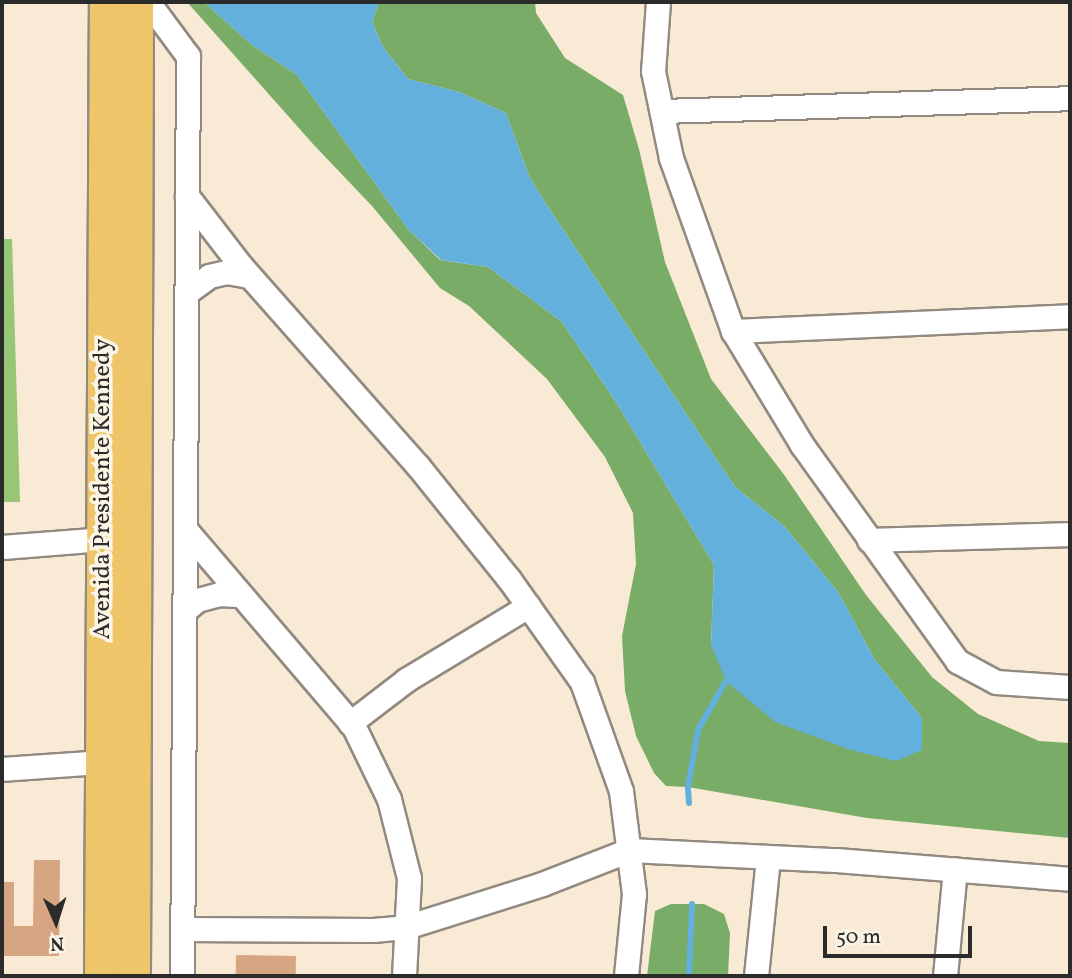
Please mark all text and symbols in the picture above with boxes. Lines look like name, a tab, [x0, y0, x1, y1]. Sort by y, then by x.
street label: Avenida Presidente Kennedy	[90, 339, 118, 639]
north arrow	[21, 887, 91, 957]
scale bar	[827, 912, 976, 956]
text: 50 m	[836, 923, 881, 952]
text: N	[50, 930, 65, 956]

